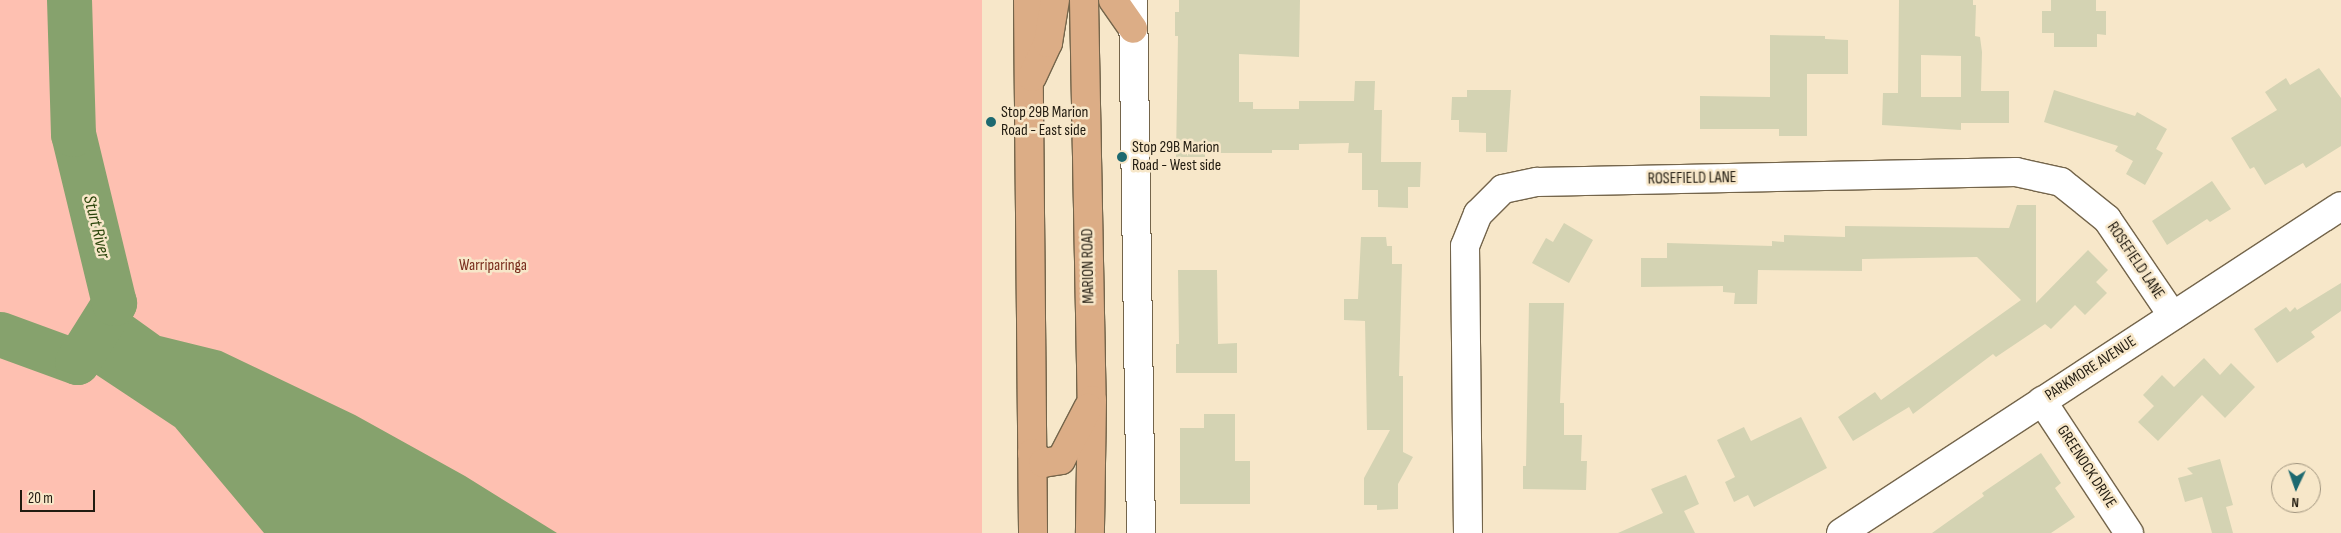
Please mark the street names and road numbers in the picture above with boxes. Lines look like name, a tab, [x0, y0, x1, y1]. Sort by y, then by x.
street label: ROSEFIELD LANE	[1648, 169, 1736, 189]
street label: ROSEFIELD LANE	[2102, 219, 2168, 303]
street label: MARION ROAD	[1079, 228, 1099, 304]
street label: PARKMORE AVENUE	[2042, 332, 2140, 406]
street label: GREENOCK DRIVE	[2052, 422, 2120, 512]

